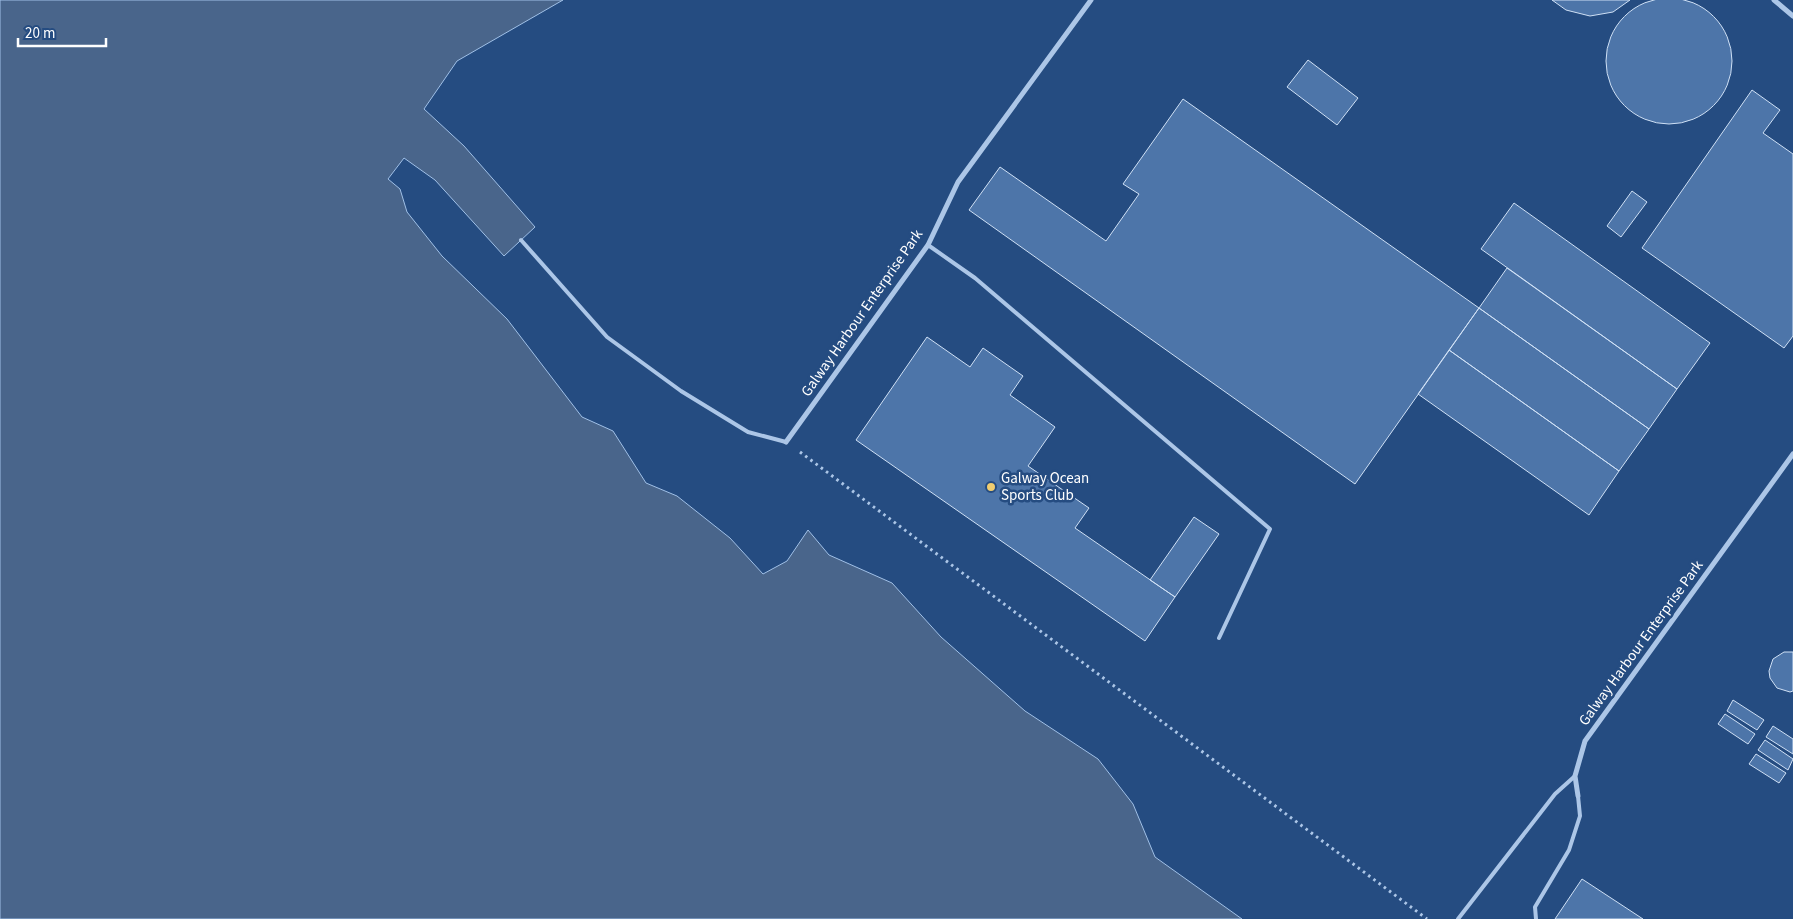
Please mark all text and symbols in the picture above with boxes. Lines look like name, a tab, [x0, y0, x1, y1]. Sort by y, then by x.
scale bar	[18, 15, 105, 47]
text: 20 m	[25, 23, 55, 44]
street label: Galway Harbour Enterprise Park	[796, 225, 928, 401]
place label: Galway Ocean Sports Club	[1001, 468, 1089, 506]
marker: Galway Ocean Sports Club	[985, 481, 997, 493]
street label: Galway Harbour Enterprise Park	[1574, 556, 1709, 730]

